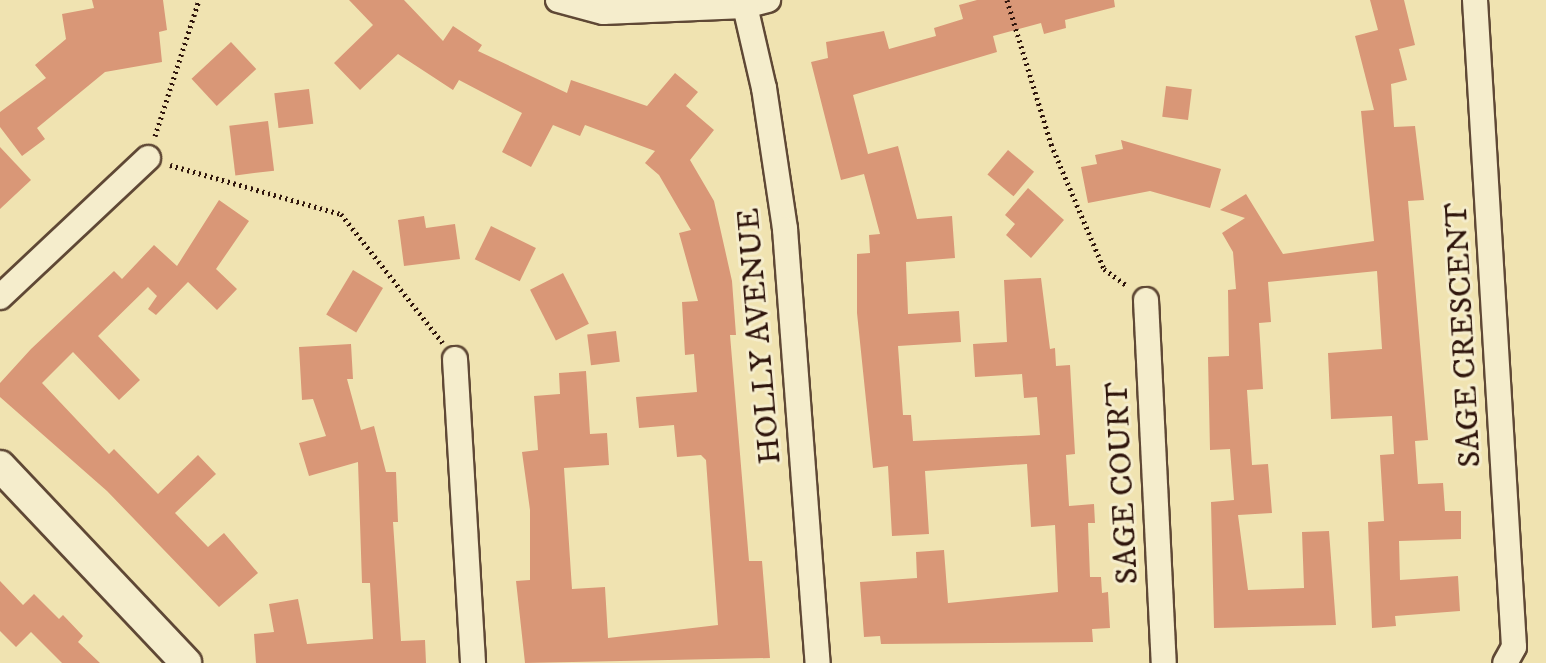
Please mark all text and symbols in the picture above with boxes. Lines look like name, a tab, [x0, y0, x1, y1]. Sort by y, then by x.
street label: SAGE CRESCENT	[1438, 202, 1490, 468]
street label: HOLLY AVENUE	[730, 206, 790, 466]
street label: SAGE COURT	[1099, 381, 1147, 585]

